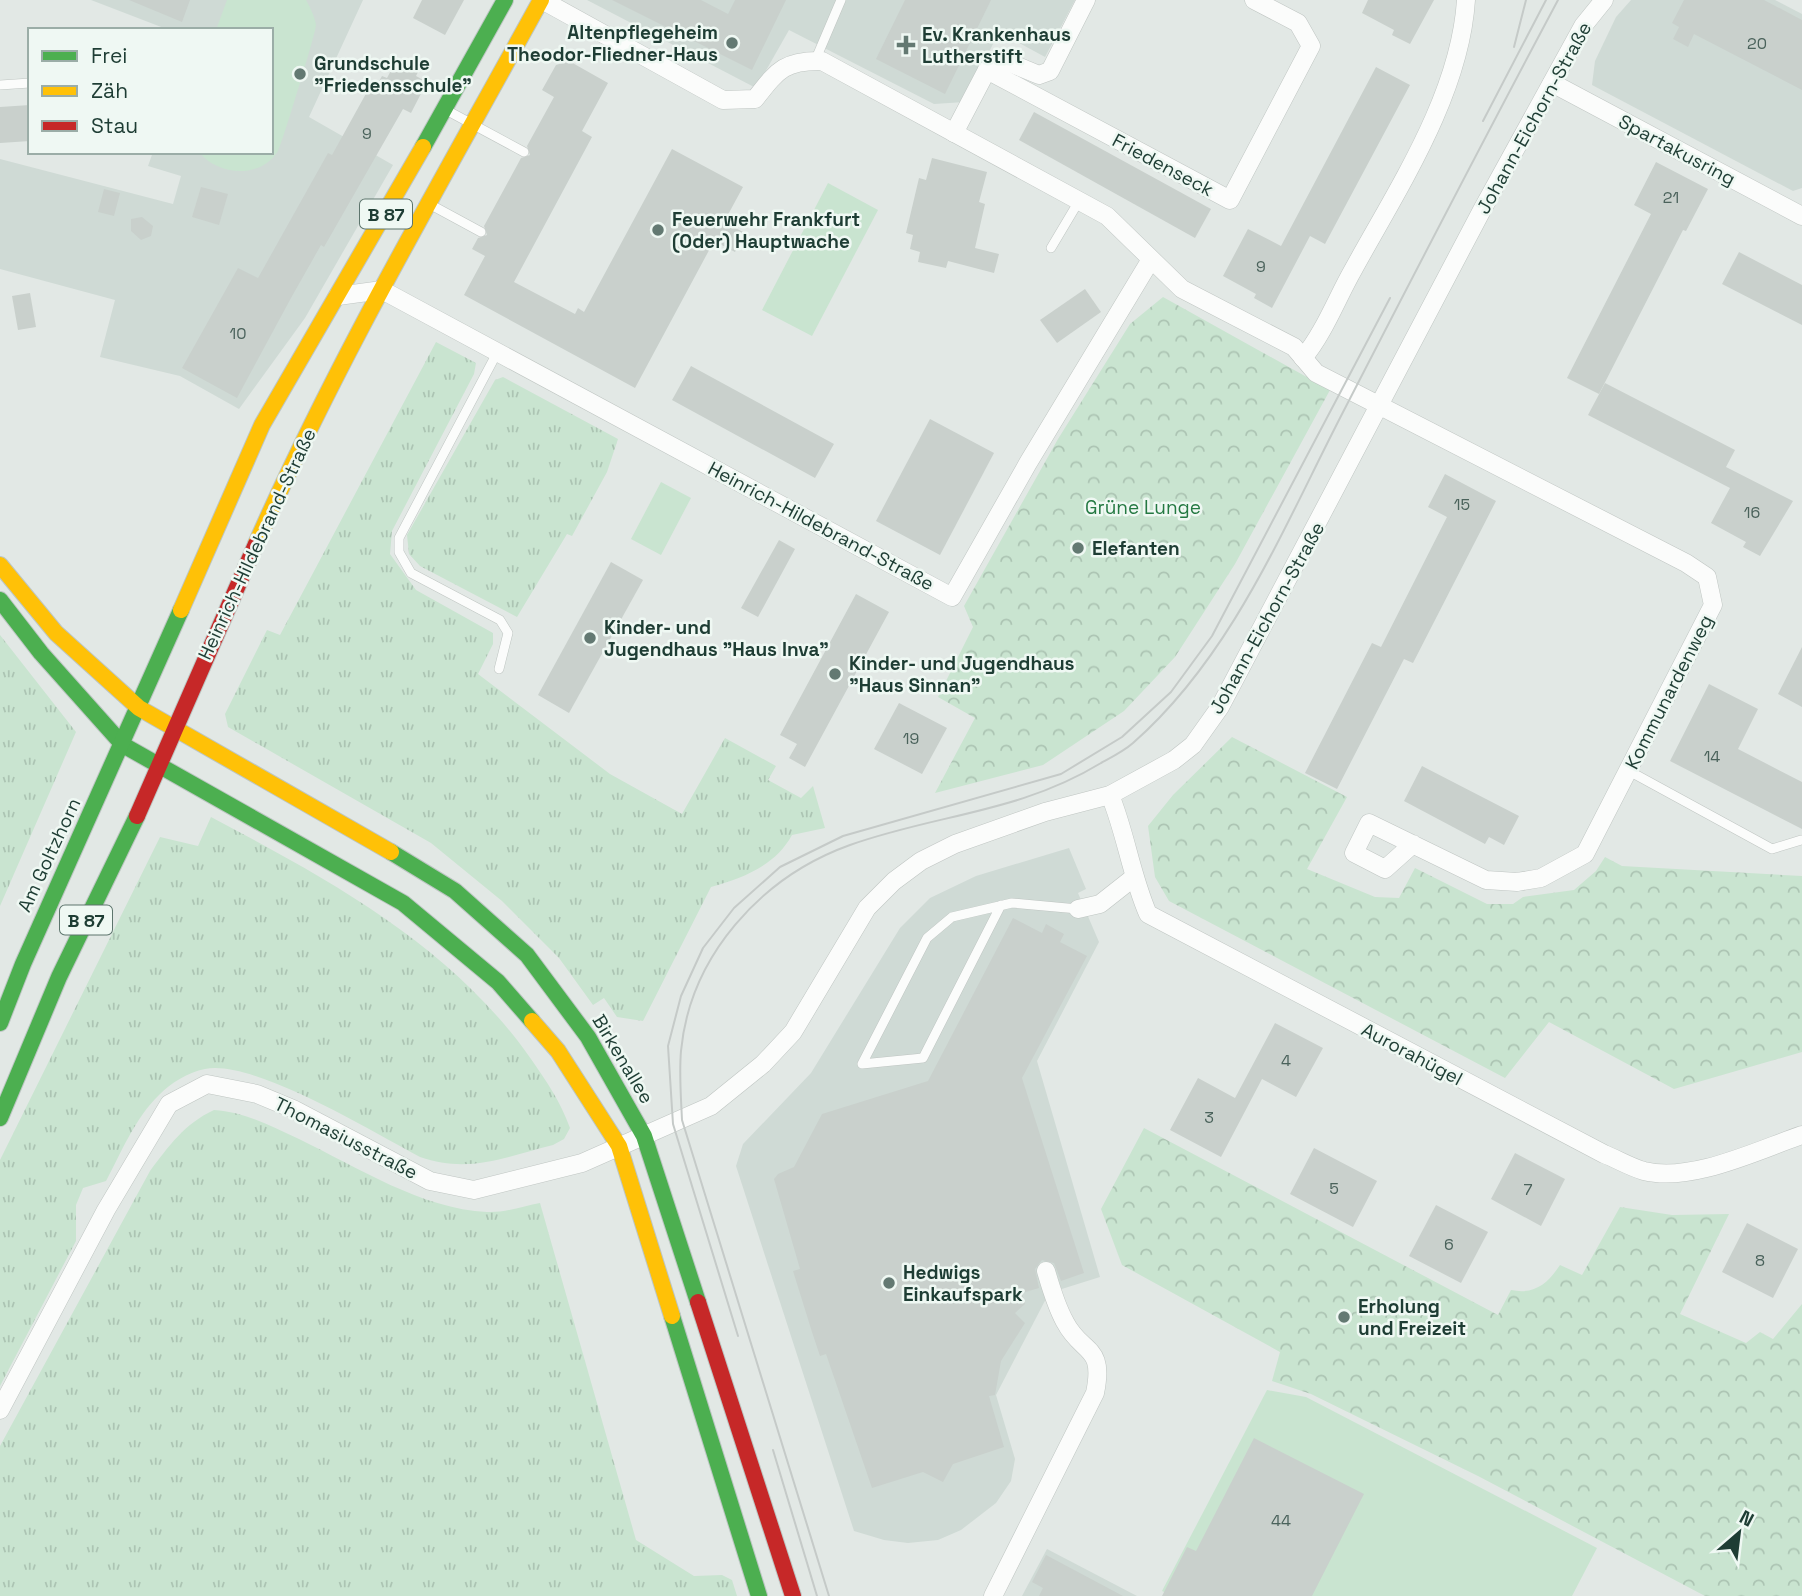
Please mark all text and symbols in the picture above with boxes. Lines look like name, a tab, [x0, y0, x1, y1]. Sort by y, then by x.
street label: Johann-Eichorn-Straße	[1471, 18, 1597, 218]
place label: Altenpflegeheim Theodor-Fliedner-Haus	[507, 20, 718, 67]
place label: Ev. Krankenhaus Lutherstift	[922, 22, 1071, 69]
legend	[28, 28, 273, 154]
house number: 20	[1747, 33, 1767, 54]
marker: Altenpflegeheim Theodor-Fliedner-Haus	[724, 35, 740, 51]
marker: Ev. Krankenhaus Lutherstift	[896, 35, 916, 55]
text: Frei	[91, 42, 127, 69]
place label: Grundschule "Friedensschule"	[314, 51, 472, 98]
marker: Grundschule "Friedensschule"	[292, 66, 308, 82]
text: Zäh	[91, 77, 128, 104]
street label: Spartakusring	[1614, 109, 1740, 191]
text: Stau	[91, 112, 138, 139]
house number: 9	[362, 123, 372, 144]
street label: Friedenseck	[1108, 128, 1218, 202]
house number: 21	[1663, 187, 1679, 208]
road number: B 87	[360, 200, 412, 229]
place label: Feuerwehr Frankfurt (Oder) Hauptwache	[672, 207, 860, 254]
marker: Feuerwehr Frankfurt (Oder) Hauptwache	[650, 222, 666, 238]
house number: 9	[1256, 256, 1266, 277]
house number: 10	[230, 323, 246, 344]
street label: Heinrich-Hildebrand-Straße	[192, 424, 322, 664]
street label: Heinrich-Hildebrand-Straße	[704, 456, 938, 596]
house number: 15	[1454, 494, 1470, 515]
park label: Grüne Lunge	[1085, 495, 1201, 520]
house number: 16	[1744, 502, 1760, 523]
street label: Johann-Eichorn-Straße	[1204, 518, 1330, 718]
place label: Elefanten	[1092, 536, 1180, 561]
marker: Elefanten	[1070, 540, 1086, 556]
street label: Kommunardenweg	[1619, 611, 1719, 773]
place label: Kinder- und Jugendhaus "Haus Inva"	[604, 615, 829, 662]
marker: Kinder- und Jugendhaus "Haus Inva"	[582, 630, 598, 646]
place label: Kinder- und Jugendhaus "Haus Sinnan"	[849, 651, 1075, 698]
marker: Kinder- und Jugendhaus "Haus Sinnan"	[827, 666, 843, 682]
house number: 19	[903, 728, 919, 749]
house number: 14	[1704, 746, 1720, 767]
street label: Am Goltzhorn	[12, 794, 86, 916]
road number: B 87	[60, 905, 112, 934]
street label: Birkenallee	[587, 1010, 659, 1108]
street label: Aurorahügel	[1357, 1017, 1467, 1091]
house number: 4	[1281, 1050, 1291, 1071]
street label: Thomasiusstraße	[270, 1091, 422, 1185]
house number: 3	[1204, 1107, 1214, 1128]
house number: 5	[1329, 1178, 1339, 1199]
house number: 7	[1523, 1179, 1533, 1200]
house number: 6	[1444, 1234, 1454, 1255]
house number: 8	[1755, 1250, 1765, 1271]
place label: Hedwigs Einkaufspark	[903, 1260, 1023, 1307]
marker: Hedwigs Einkaufspark	[881, 1275, 897, 1291]
place label: Erholung und Freizeit	[1358, 1294, 1466, 1341]
marker: Erholung und Freizeit	[1336, 1309, 1352, 1325]
north arrow	[1704, 1498, 1774, 1568]
text: N	[1735, 1504, 1758, 1532]
house number: 44	[1271, 1510, 1291, 1531]

